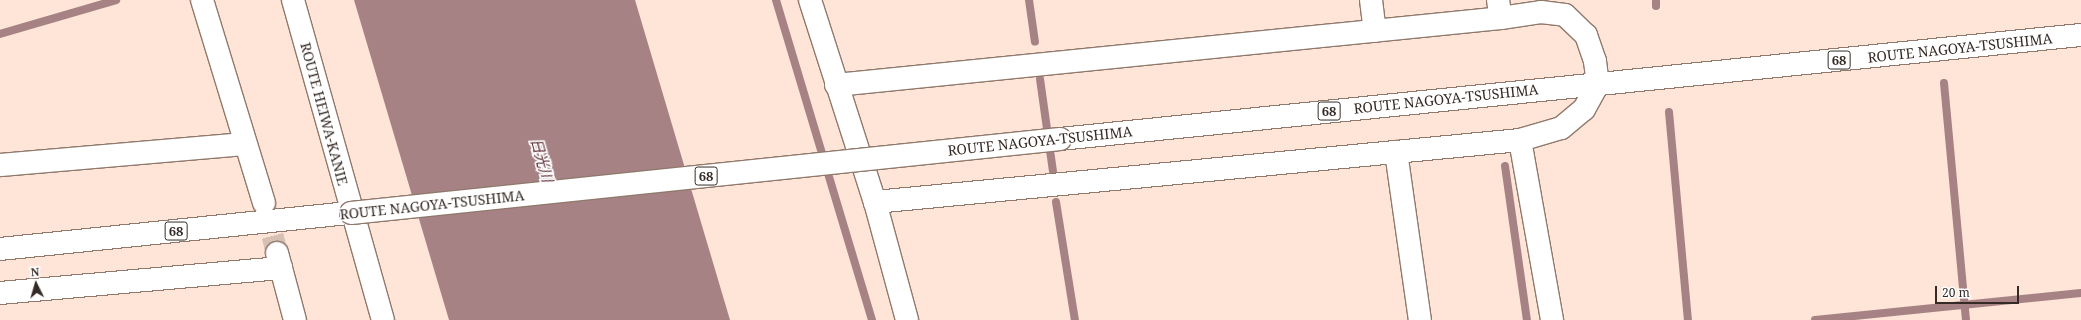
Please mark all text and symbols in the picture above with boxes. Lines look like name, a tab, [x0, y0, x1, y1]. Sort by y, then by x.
street label: ROUTE NAGOYA-TSUSHIMA	[1867, 30, 2053, 66]
street label: ROUTE HEIWA-KANIE	[297, 41, 351, 187]
road number: 68	[1827, 49, 1851, 71]
street label: ROUTE NAGOYA-TSUSHIMA	[1353, 81, 1539, 117]
road number: 68	[1317, 100, 1341, 122]
street label: ROUTE NAGOYA-TSUSHIMA	[947, 123, 1133, 159]
water label: 日光川	[527, 136, 557, 184]
road number: 68	[694, 165, 718, 187]
street label: ROUTE NAGOYA-TSUSHIMA	[339, 187, 525, 223]
road number: 68	[164, 220, 188, 242]
north arrow	[16, 264, 56, 304]
text: N	[30, 264, 40, 279]
scale bar	[1937, 278, 2021, 304]
text: 20 m	[1942, 284, 1970, 301]

